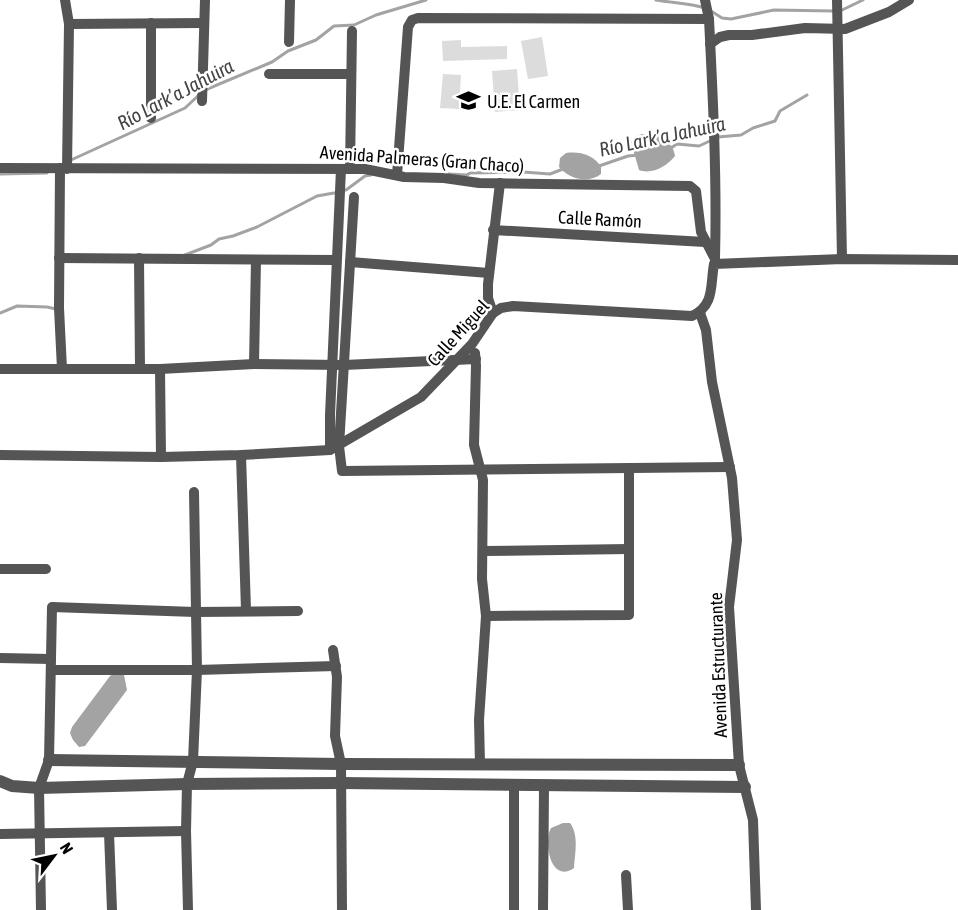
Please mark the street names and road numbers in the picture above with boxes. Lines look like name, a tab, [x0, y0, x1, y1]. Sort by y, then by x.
street label: Avenida Palmeras (Gran Chaco)	[319, 141, 525, 177]
street label: Calle Ramón	[558, 206, 642, 232]
street label: Calle Miguel	[423, 295, 493, 371]
street label: Avenida Estructurante	[705, 592, 731, 738]

